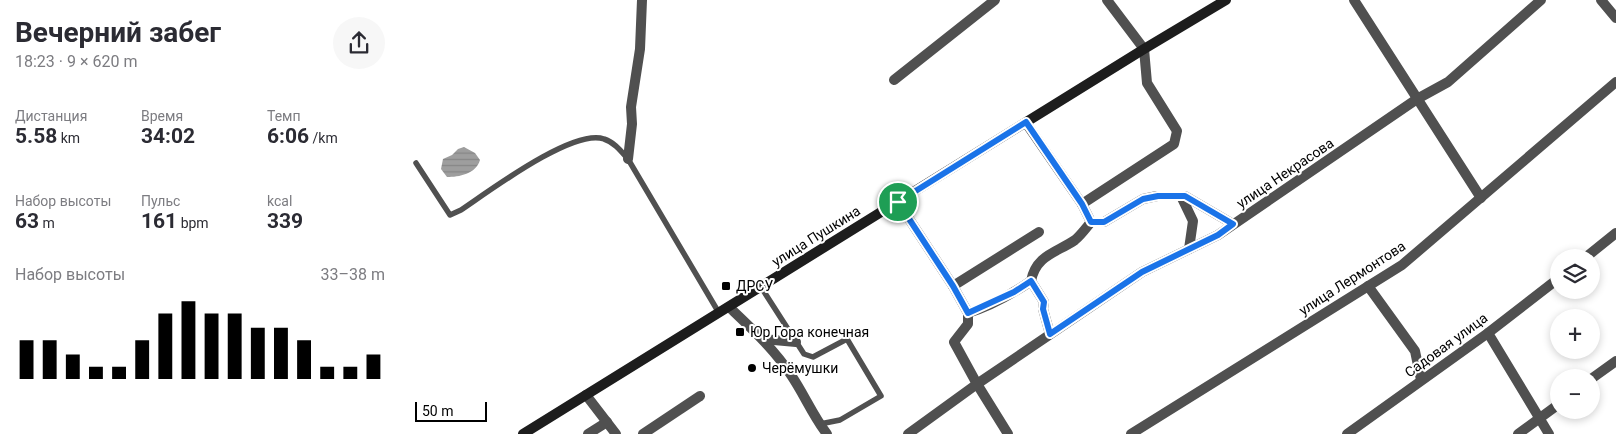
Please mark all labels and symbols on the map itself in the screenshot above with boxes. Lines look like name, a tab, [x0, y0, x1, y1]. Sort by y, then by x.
street label: улица Некрасова	[1234, 135, 1336, 211]
pin	[877, 181, 919, 223]
street label: улица Пушкина	[769, 202, 863, 270]
street label: улица Лермонтова	[1296, 238, 1408, 318]
place label: ДРСУ	[736, 278, 773, 294]
marker: ДРСУ	[720, 280, 732, 292]
street label: Садовая улица	[1402, 310, 1490, 380]
place label: Юр Гора конечная	[750, 324, 869, 340]
marker: Юр Гора конечная	[734, 326, 746, 338]
place label: Черёмушки	[762, 360, 838, 376]
marker: Черёмушки	[746, 362, 758, 374]
scale bar	[415, 399, 488, 422]

